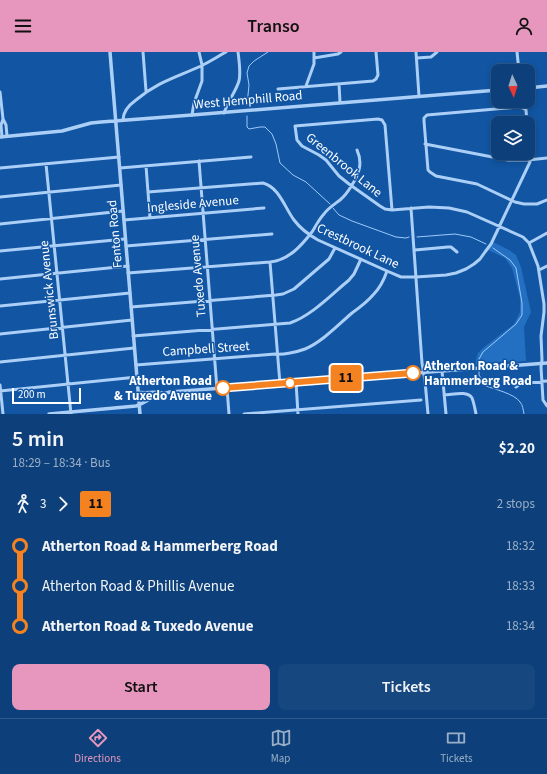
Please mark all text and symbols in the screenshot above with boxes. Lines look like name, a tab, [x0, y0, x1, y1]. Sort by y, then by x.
text: Transo	[247, 14, 300, 39]
icon: menu	[12, 15, 34, 37]
icon: person	[513, 15, 535, 37]
north arrow	[491, 64, 535, 108]
map controls	[491, 64, 535, 160]
street label: West Hemphill Road	[193, 86, 303, 114]
button: layers	[491, 116, 535, 160]
street label: Greenbrook Lane	[302, 129, 386, 201]
street label: Ingleside Avenue	[146, 191, 240, 217]
street label: Fenton Road	[103, 199, 127, 269]
street label: Crestbrook Lane	[314, 219, 402, 273]
street label: Tuxedo Avenue	[185, 234, 211, 318]
street label: Brunswick Avenue	[35, 240, 63, 340]
street label: Campbell Street	[162, 337, 251, 361]
place label: Atherton Road & Hammerberg Road	[423, 357, 532, 390]
line badge: 11	[328, 365, 364, 391]
marker: Atherton Road & Hammerberg Road	[405, 365, 421, 381]
text: 11	[339, 368, 353, 388]
place label: Atherton Road & Tuxedo Avenue	[114, 372, 212, 405]
unlabelled marker	[284, 377, 296, 389]
marker: Atherton Road & Tuxedo Avenue	[215, 380, 231, 396]
scale bar	[12, 386, 81, 405]
text: 200 m	[18, 387, 46, 402]
text: 5 min	[12, 423, 64, 455]
text: $2.20	[499, 438, 535, 459]
text: 18:29 – 18:34 · Bus	[12, 454, 110, 472]
icon: walk	[12, 493, 34, 515]
icon: forward	[52, 493, 74, 515]
text: 11	[88, 494, 103, 514]
text: 3	[40, 495, 46, 513]
text: 2 stops	[497, 495, 535, 513]
text: Atherton Road & Hammerberg Road	[42, 536, 278, 557]
text: 18:32	[506, 537, 535, 555]
text: Atherton Road & Phillis Avenue	[42, 576, 235, 597]
text: 18:33	[506, 577, 535, 595]
text: Atherton Road & Tuxedo Avenue	[42, 616, 253, 637]
text: 18:34	[506, 617, 535, 635]
button: Start	[12, 664, 270, 710]
button: Tickets	[278, 664, 535, 710]
tab: Directions	[74, 727, 121, 766]
tab: Map	[270, 727, 292, 766]
tab: Tickets	[440, 727, 473, 766]

